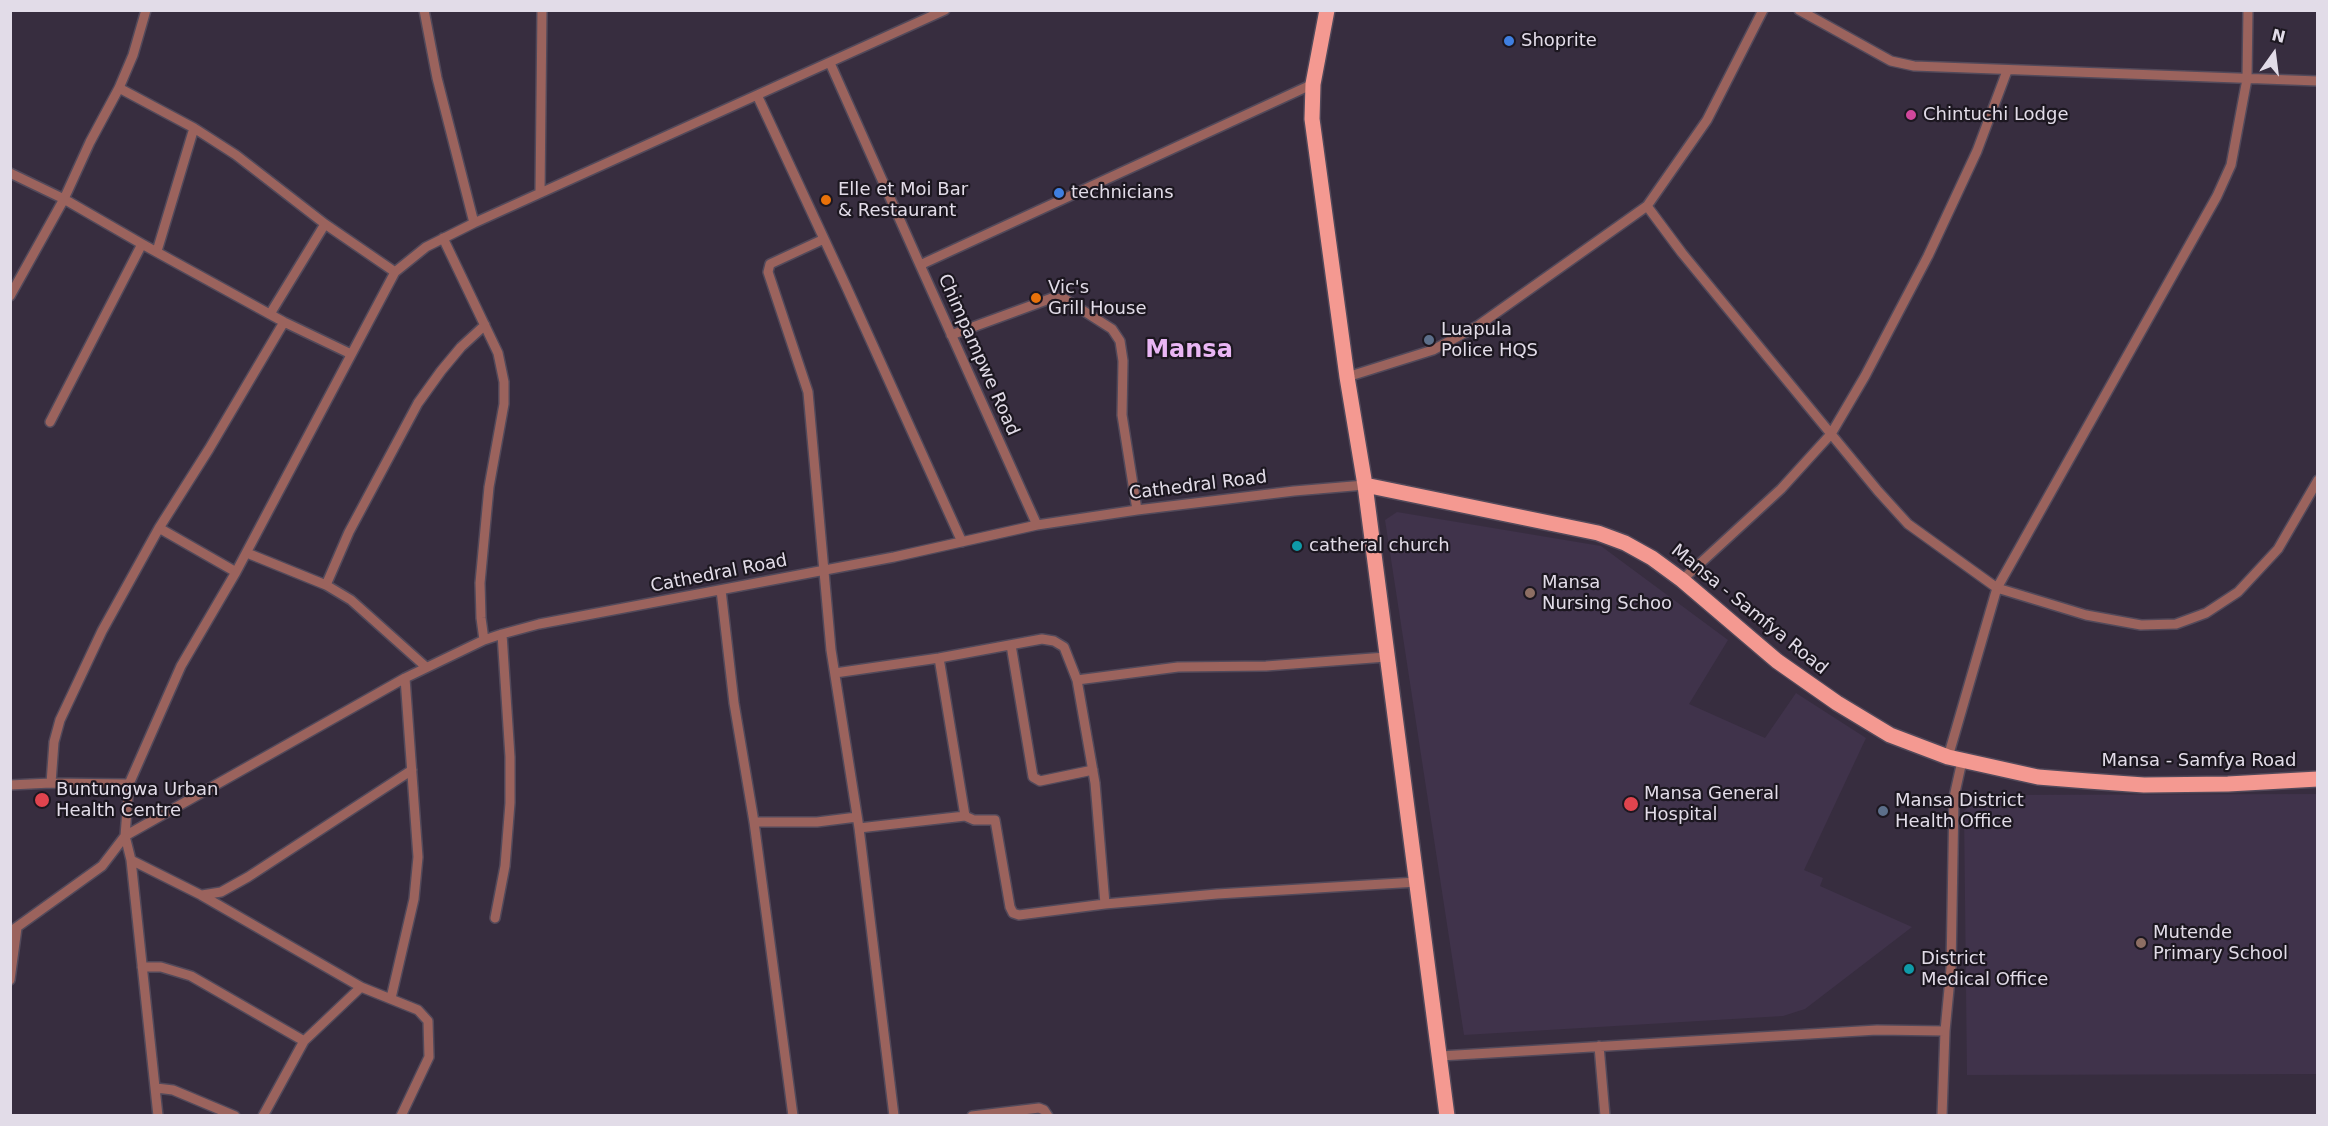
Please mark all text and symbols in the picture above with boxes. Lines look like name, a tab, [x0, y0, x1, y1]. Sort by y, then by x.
north arrow	[2244, 24, 2304, 84]
text: N	[2270, 25, 2287, 47]
place label: Shoprite	[1521, 30, 1597, 52]
marker: Shoprite	[1502, 34, 1516, 48]
place label: Chintuchi Lodge	[1923, 104, 2069, 126]
marker: Chintuchi Lodge	[1904, 108, 1918, 122]
place label: Elle et Moi Bar & Restaurant	[838, 179, 968, 222]
place label: technicians	[1071, 182, 1174, 204]
marker: technicians	[1052, 186, 1066, 200]
marker: Elle et Moi Bar & Restaurant	[819, 193, 833, 207]
street label: Chimpampwe Road	[933, 271, 1023, 439]
place label: Vic's Grill House	[1048, 277, 1146, 320]
marker: Vic's Grill House	[1029, 291, 1043, 305]
place label: Luapula Police HQS	[1441, 319, 1538, 362]
marker: Luapula Police HQS	[1422, 333, 1436, 347]
district label: Mansa	[1145, 337, 1233, 365]
street label: Cathedral Road	[1128, 467, 1268, 505]
place label: catheral church	[1309, 535, 1450, 557]
marker: catheral church	[1290, 539, 1304, 553]
street label: Mansa - Samfya Road	[1666, 540, 1832, 680]
street label: Cathedral Road	[649, 550, 789, 598]
place label: Mansa Nursing Schoo	[1542, 572, 1672, 614]
marker: Mansa Nursing Schoo	[1523, 586, 1537, 600]
street label: Mansa - Samfya Road	[2102, 750, 2296, 772]
place label: Buntungwa Urban Health Centre	[56, 779, 218, 822]
place label: Mansa General Hospital	[1644, 783, 1779, 826]
place label: Mansa District Health Office	[1895, 790, 2024, 832]
marker: Buntungwa Urban Health Centre	[33, 791, 51, 809]
marker: Mansa General Hospital	[1622, 795, 1640, 813]
marker: Mansa District Health Office	[1876, 804, 1890, 818]
place label: Mutende Primary School	[2153, 922, 2288, 964]
marker: Mutende Primary School	[2134, 936, 2148, 950]
place label: District Medical Office	[1921, 948, 2048, 990]
marker: District Medical Office	[1902, 962, 1916, 976]

